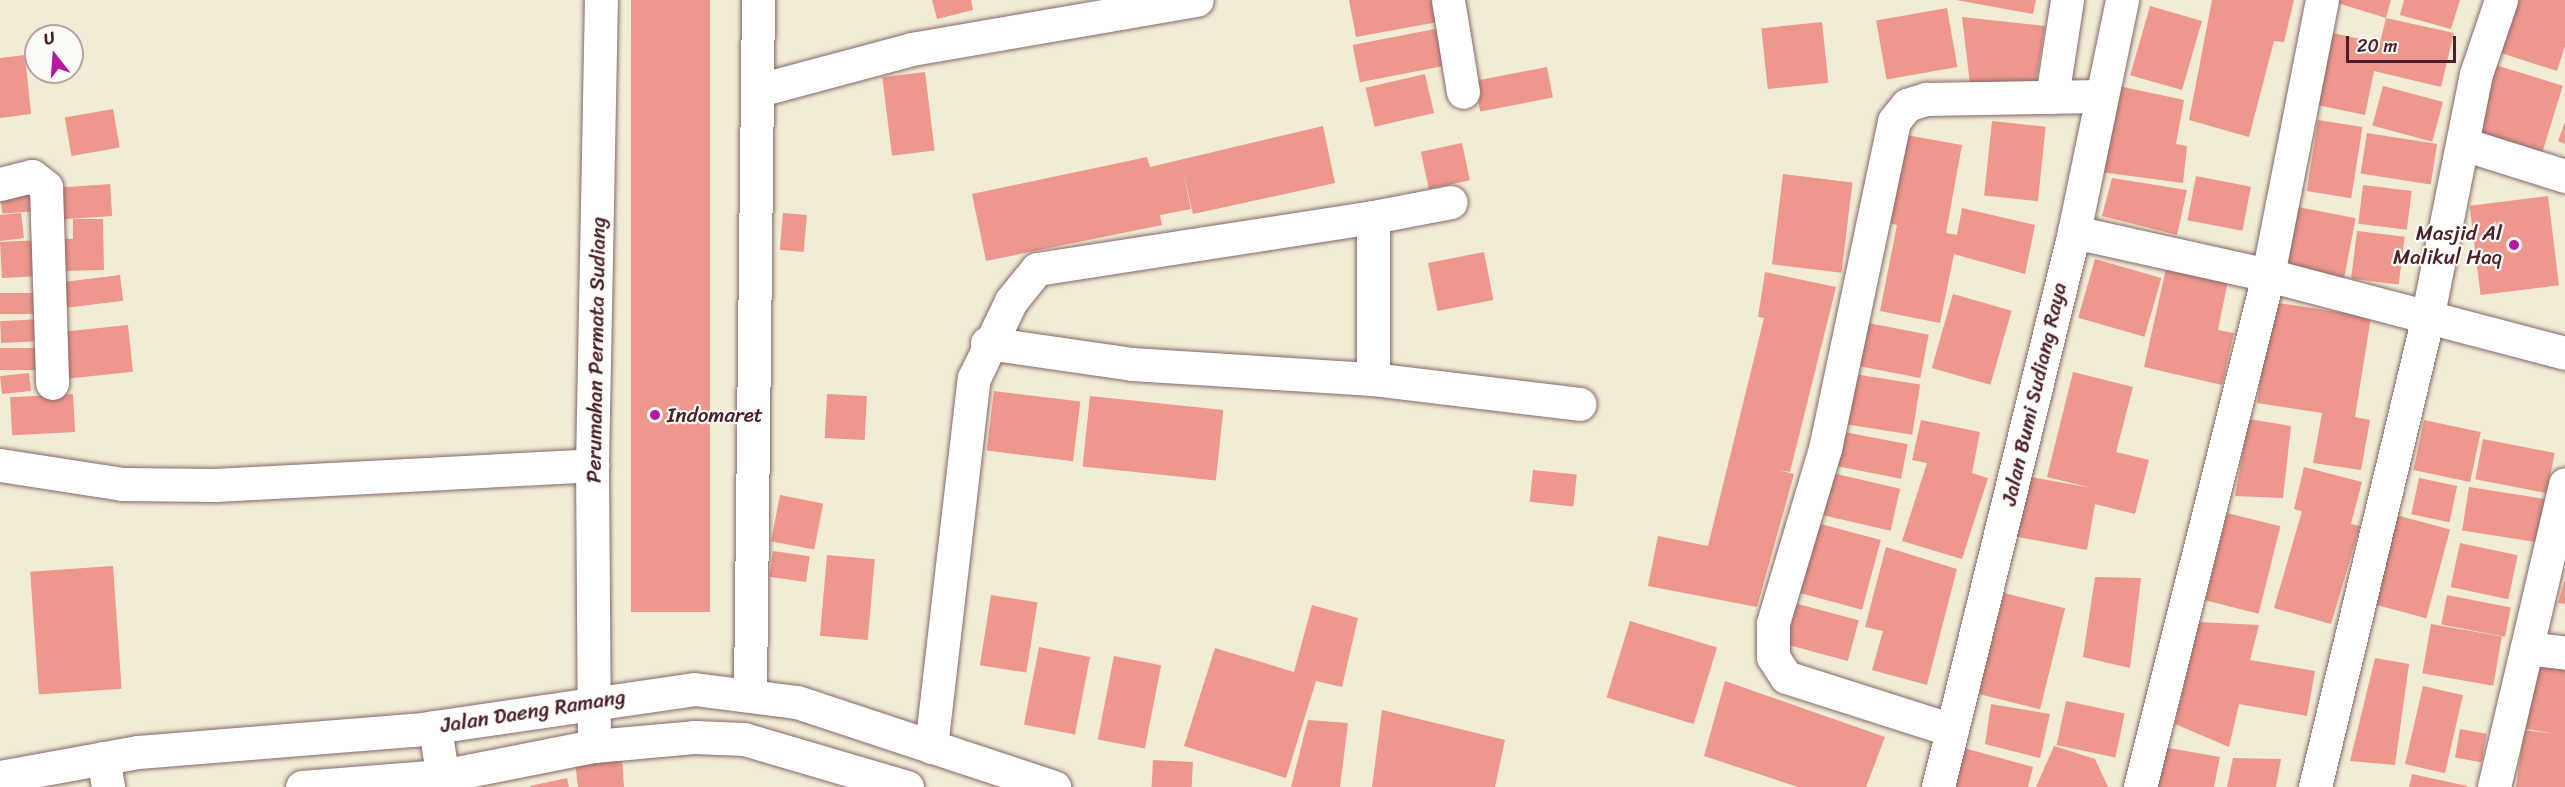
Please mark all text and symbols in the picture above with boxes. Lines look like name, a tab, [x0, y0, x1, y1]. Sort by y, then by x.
text: U	[40, 23, 58, 54]
north arrow	[24, 24, 84, 84]
scale bar	[2349, 24, 2458, 62]
text: 20 m	[2357, 30, 2397, 62]
street label: Perumahan Permata Sudiang	[581, 217, 611, 483]
place label: Masjid Al Malikul Haq	[2393, 220, 2502, 270]
marker: Masjid Al Malikul Haq	[2507, 238, 2521, 252]
street label: Jalan Bumi Sudiang Raya	[1996, 279, 2072, 509]
place label: Indomaret	[667, 402, 763, 428]
marker: Indomaret	[648, 408, 662, 422]
street label: Jalan Daeng Ramang	[439, 684, 627, 738]

